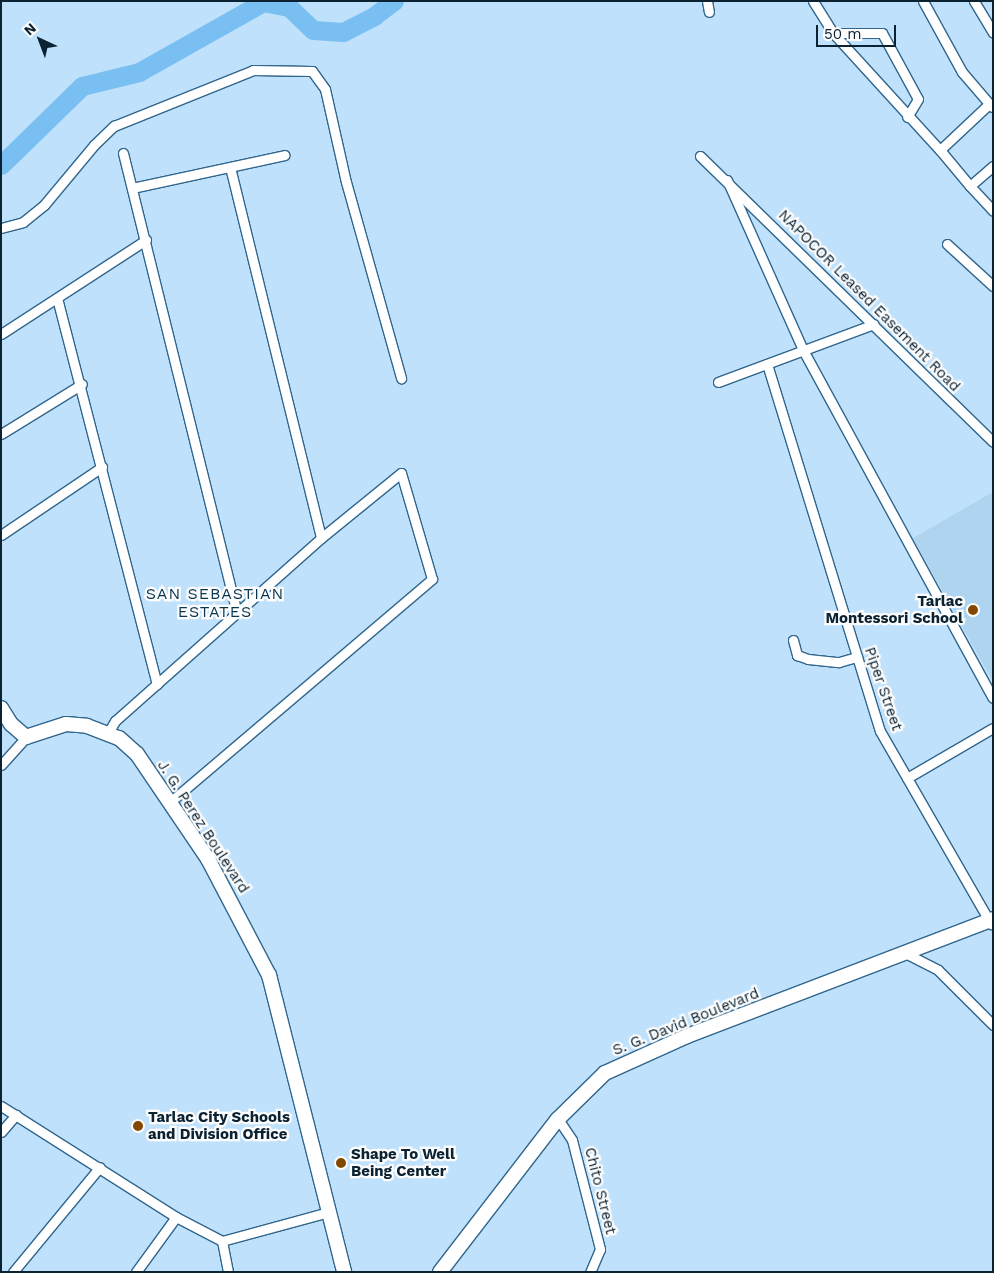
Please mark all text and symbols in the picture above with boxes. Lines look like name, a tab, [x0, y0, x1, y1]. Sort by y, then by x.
north arrow	[15, 15, 65, 65]
scale bar	[819, 15, 899, 47]
text: N	[21, 20, 39, 38]
text: 50 m	[824, 25, 861, 43]
street label: NAPOCOR Leased Easement Road	[774, 206, 964, 396]
district label: SAN SEBASTIAN ESTATES	[144, 584, 286, 622]
place label: Tarlac Montessori School	[826, 592, 963, 627]
marker: Tarlac Montessori School	[967, 604, 979, 616]
street label: Piper Street	[860, 645, 906, 733]
street label: J. G. Perez Boulevard	[153, 757, 253, 897]
street label: S. G. David Boulevard	[610, 984, 762, 1060]
place label: Tarlac City Schools and Division Office	[148, 1108, 290, 1143]
marker: Tarlac City Schools and Division Office	[132, 1120, 144, 1132]
place label: Shape To Well Being Center	[351, 1145, 455, 1180]
street label: Chito Street	[580, 1146, 620, 1236]
marker: Shape To Well Being Center	[335, 1157, 347, 1169]

